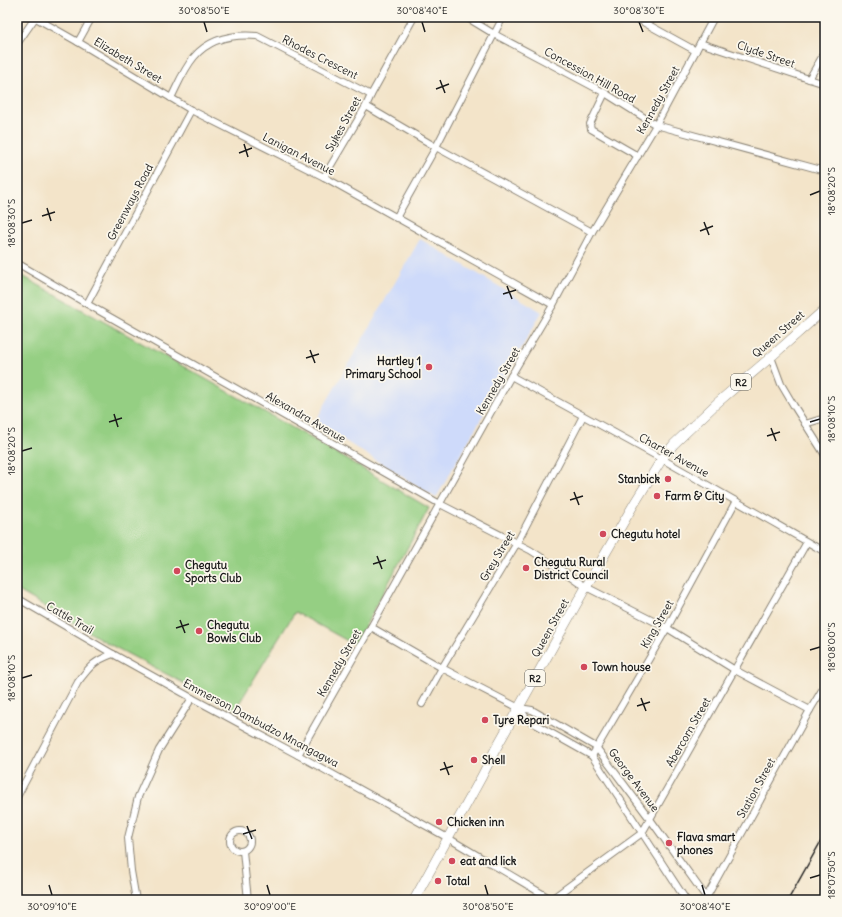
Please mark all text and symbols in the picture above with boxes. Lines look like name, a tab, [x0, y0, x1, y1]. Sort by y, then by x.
text: 30°08'50"E	[178, 4, 230, 17]
text: 30°08'40"E	[396, 4, 448, 17]
text: 30°08'30"E	[613, 4, 665, 17]
street label: Rhodes Crescent	[280, 32, 360, 82]
street label: Elizabeth Street	[91, 34, 165, 86]
street label: Clyde Street	[735, 38, 797, 71]
street label: Concession Hill Road	[542, 44, 639, 106]
street label: Kennedy Street	[634, 63, 683, 137]
street label: Sykes Street	[322, 94, 364, 154]
street label: Lanigan Avenue	[260, 130, 338, 178]
street label: Greenways Road	[104, 161, 156, 243]
text: 18°08'20"S	[825, 166, 838, 215]
text: 18°08'30"S	[5, 198, 18, 247]
street label: Queen Street	[749, 307, 807, 361]
street label: Kennedy Street	[473, 344, 523, 417]
place label: Hartley 1 Primary School	[345, 354, 421, 382]
marker: Hartley 1 Primary School	[424, 362, 434, 372]
road number: R2	[731, 374, 751, 390]
street label: Alexandra Avenue	[264, 388, 349, 446]
text: 18°08'10"S	[825, 395, 838, 442]
text: 18°08'20"S	[5, 426, 18, 475]
street label: Charter Avenue	[637, 430, 711, 480]
place label: Stanbick	[618, 472, 660, 486]
marker: Stanbick	[663, 474, 673, 484]
place label: Farm & City	[665, 489, 724, 504]
marker: Farm & City	[652, 491, 662, 501]
place label: Chegutu hotel	[611, 527, 680, 542]
street label: Grey Street	[477, 528, 518, 584]
marker: Chegutu hotel	[598, 529, 608, 539]
place label: Chegutu Rural District Council	[534, 555, 608, 582]
place label: Chegutu Sports Club	[185, 558, 242, 586]
marker: Chegutu Rural District Council	[521, 563, 531, 573]
marker: Chegutu Sports Club	[172, 566, 182, 576]
street label: Queen Street	[528, 596, 572, 660]
street label: King Street	[638, 597, 677, 651]
street label: Cattle Trail	[44, 599, 96, 637]
place label: Chegutu Bowls Club	[207, 618, 261, 645]
text: 18°08'00"S	[825, 622, 838, 672]
marker: Chegutu Bowls Club	[194, 626, 204, 636]
street label: Kennedy Street	[314, 626, 364, 699]
text: 18°08'10"S	[5, 654, 18, 701]
place label: Town house	[592, 660, 651, 674]
marker: Town house	[579, 662, 589, 672]
road number: R2	[525, 670, 545, 686]
street label: Emmerson Dambudzo Mnangagwa	[181, 676, 341, 770]
street label: Abercorn Street	[662, 694, 714, 769]
place label: Tyre Repari	[493, 713, 549, 728]
marker: Tyre Repari	[480, 715, 490, 725]
street label: George Avenue	[606, 745, 662, 815]
place label: Shell	[482, 753, 505, 767]
marker: Shell	[469, 755, 479, 765]
street label: Station Street	[734, 755, 778, 821]
place label: Chicken inn	[447, 815, 505, 829]
marker: Chicken inn	[434, 817, 444, 827]
place label: Flava smart phones	[677, 830, 736, 858]
marker: Flava smart phones	[664, 838, 674, 848]
text: 18°07'50"S	[825, 851, 838, 899]
place label: eat and lick	[460, 854, 517, 868]
marker: eat and lick	[447, 856, 457, 866]
place label: Total	[446, 874, 470, 888]
marker: Total	[433, 876, 443, 886]
text: 30°09'10"E	[27, 900, 77, 913]
text: 30°09'00"E	[244, 900, 296, 913]
text: 30°08'50"E	[462, 900, 514, 913]
text: 30°08'40"E	[679, 900, 731, 913]

